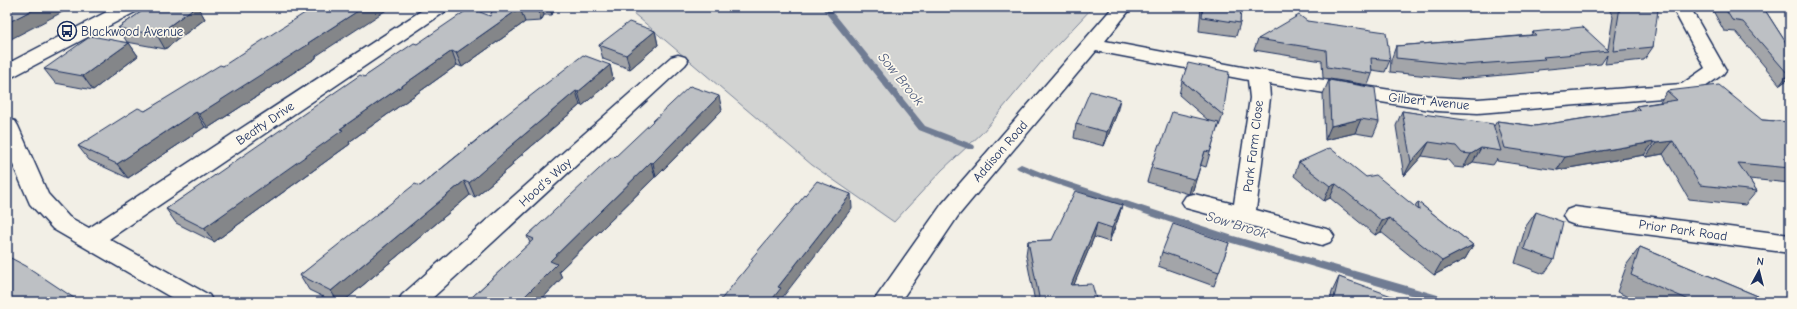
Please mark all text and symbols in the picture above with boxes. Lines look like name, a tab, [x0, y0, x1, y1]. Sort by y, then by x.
bus stop icon: Blackwood Avenue	[56, 20, 78, 42]
place label: Blackwood Avenue	[81, 24, 184, 39]
water label: Sow Brook	[874, 49, 928, 109]
street label: Gilbert Avenue	[1388, 89, 1471, 113]
street label: Beatty Drive	[233, 98, 297, 148]
street label: Park Farm Close	[1240, 99, 1266, 193]
street label: Addison Road	[969, 117, 1031, 185]
street label: Hood's Way	[516, 154, 574, 209]
water label: Sow Brook	[1204, 208, 1270, 242]
street label: Prior Park Road	[1638, 216, 1728, 244]
north arrow	[1739, 251, 1779, 291]
text: N	[1756, 255, 1765, 268]

